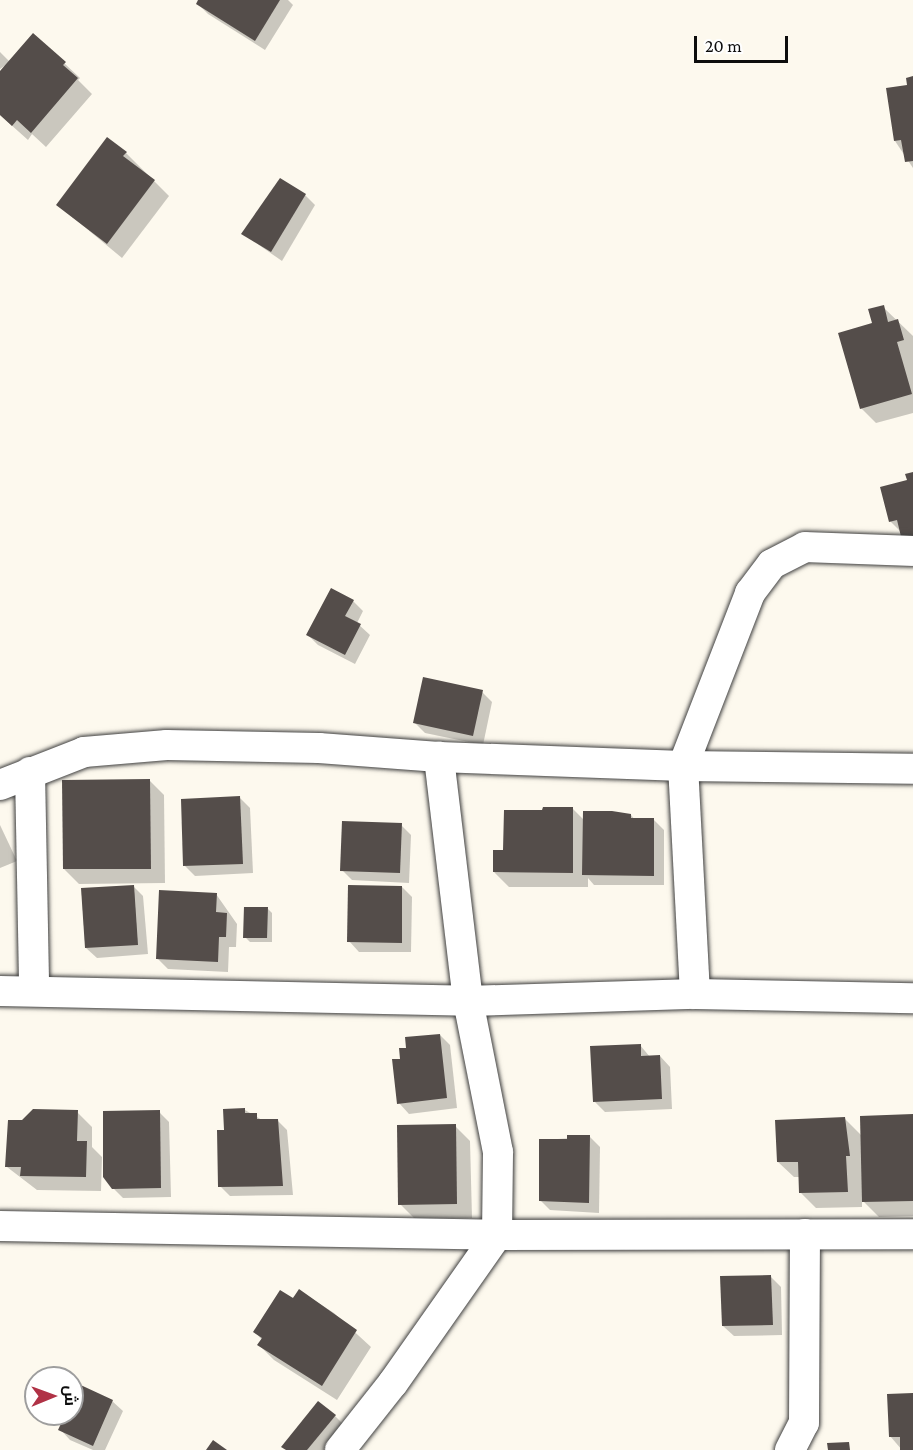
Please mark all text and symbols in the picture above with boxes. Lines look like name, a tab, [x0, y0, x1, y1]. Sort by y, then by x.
scale bar	[697, 24, 792, 62]
text: 20 m	[705, 36, 742, 56]
north arrow	[24, 1366, 84, 1426]
text: ش	[62, 1385, 79, 1406]

